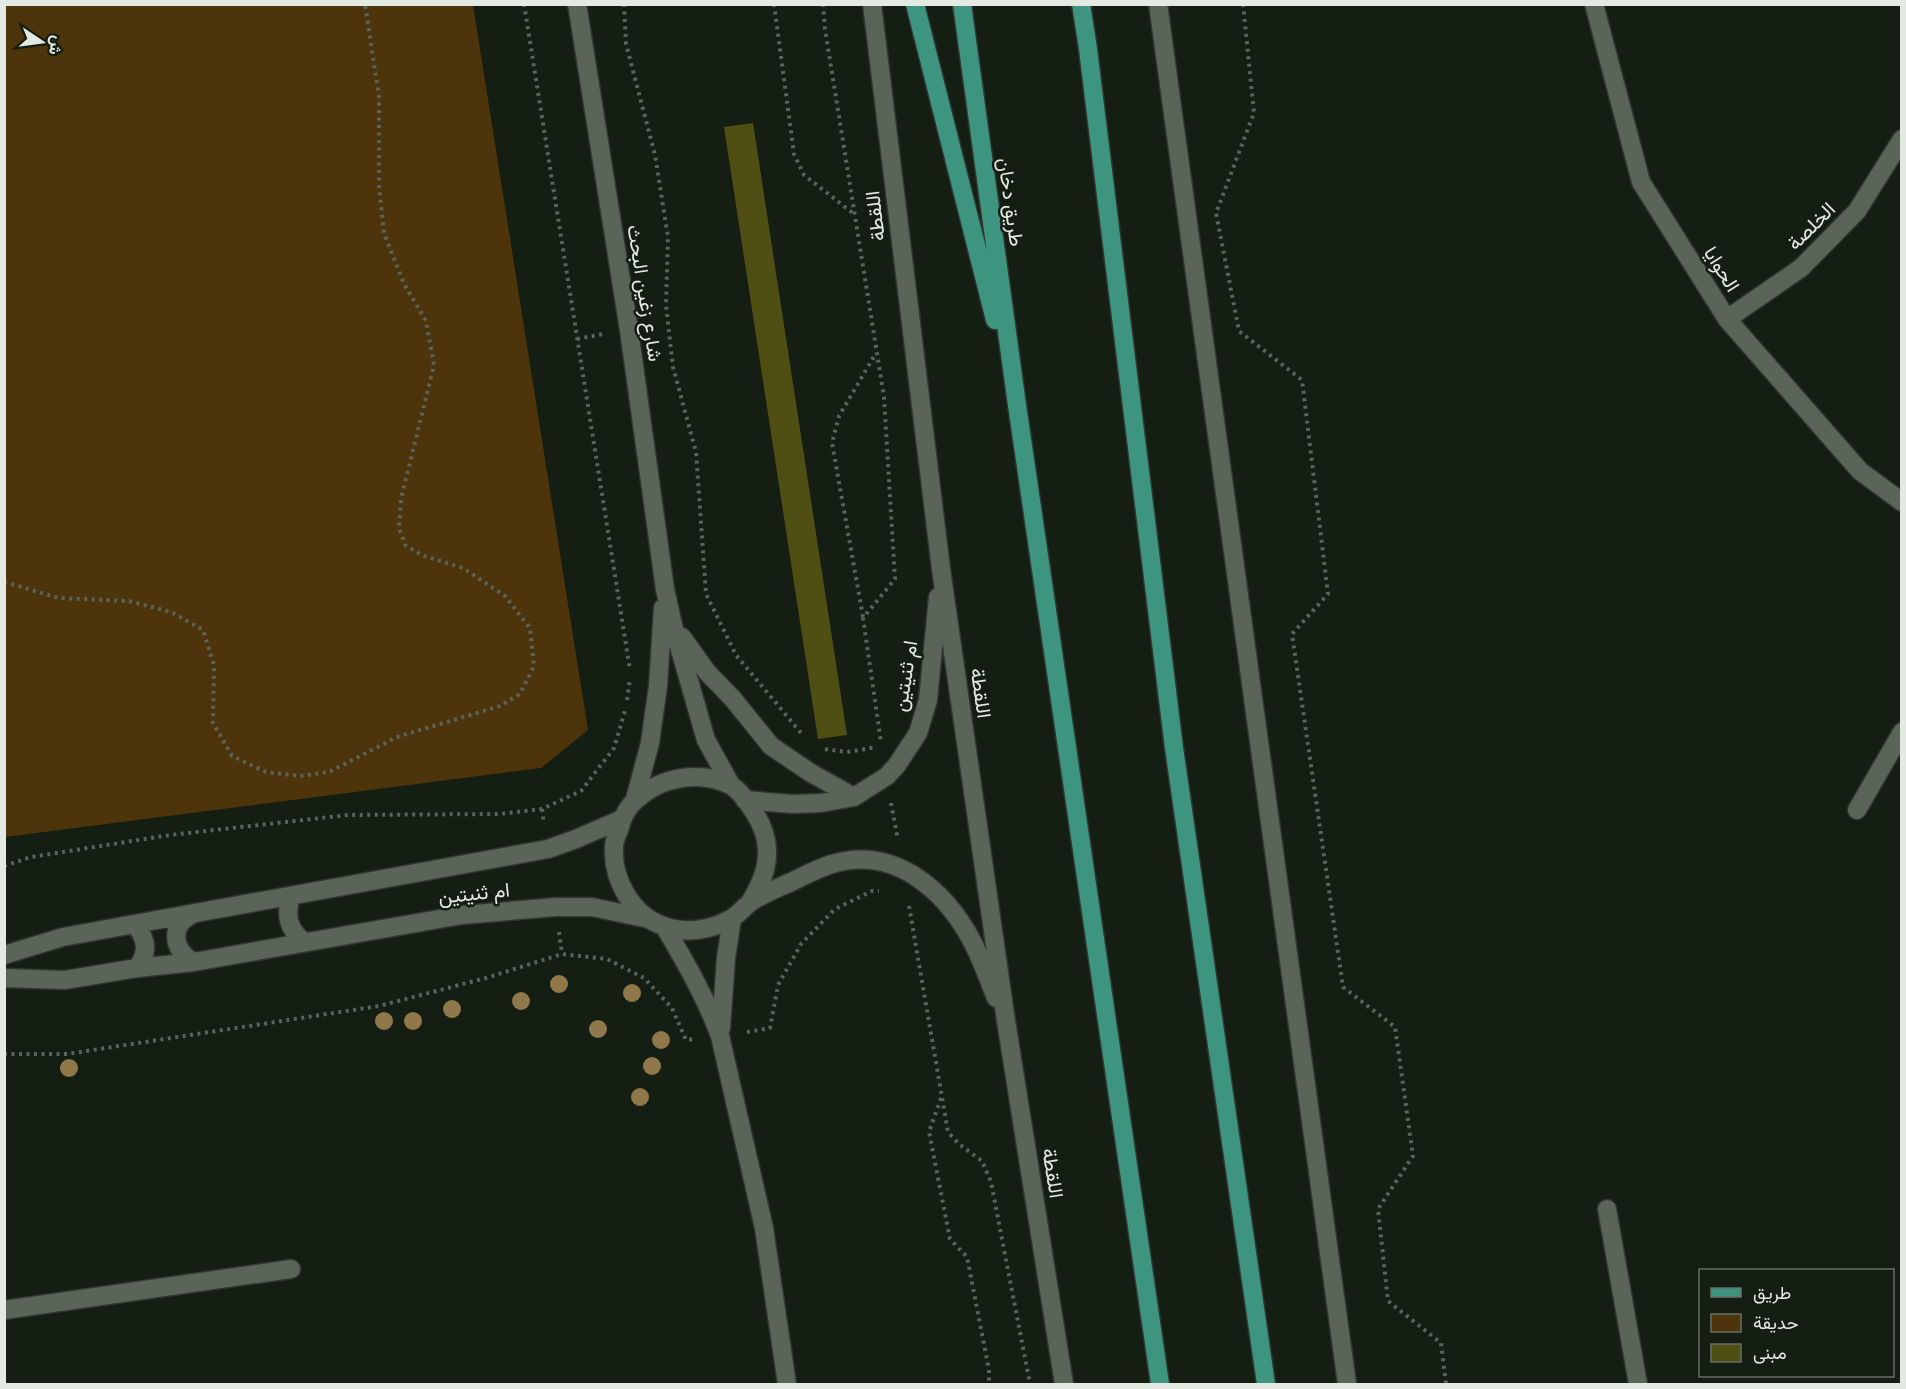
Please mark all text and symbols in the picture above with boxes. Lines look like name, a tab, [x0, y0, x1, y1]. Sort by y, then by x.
north arrow	[12, 12, 72, 72]
text: ش	[45, 34, 68, 57]
street label: طريق دخان	[992, 156, 1029, 248]
street label: اللقطة	[860, 189, 890, 243]
street label: الخلصة	[1782, 197, 1840, 255]
street label: شارع زغين البحث	[620, 223, 668, 363]
street label: الحوايا	[1698, 242, 1745, 297]
street label: ام ثنيتين	[888, 639, 923, 713]
street label: اللقطة	[966, 666, 996, 720]
street label: ام ثنيتين	[437, 877, 511, 910]
street label: اللقطة	[1037, 1146, 1069, 1200]
legend	[1699, 1269, 1894, 1377]
text: طريق	[1753, 1282, 1791, 1304]
text: حديقة	[1753, 1312, 1799, 1333]
text: مبنى	[1753, 1342, 1787, 1364]

